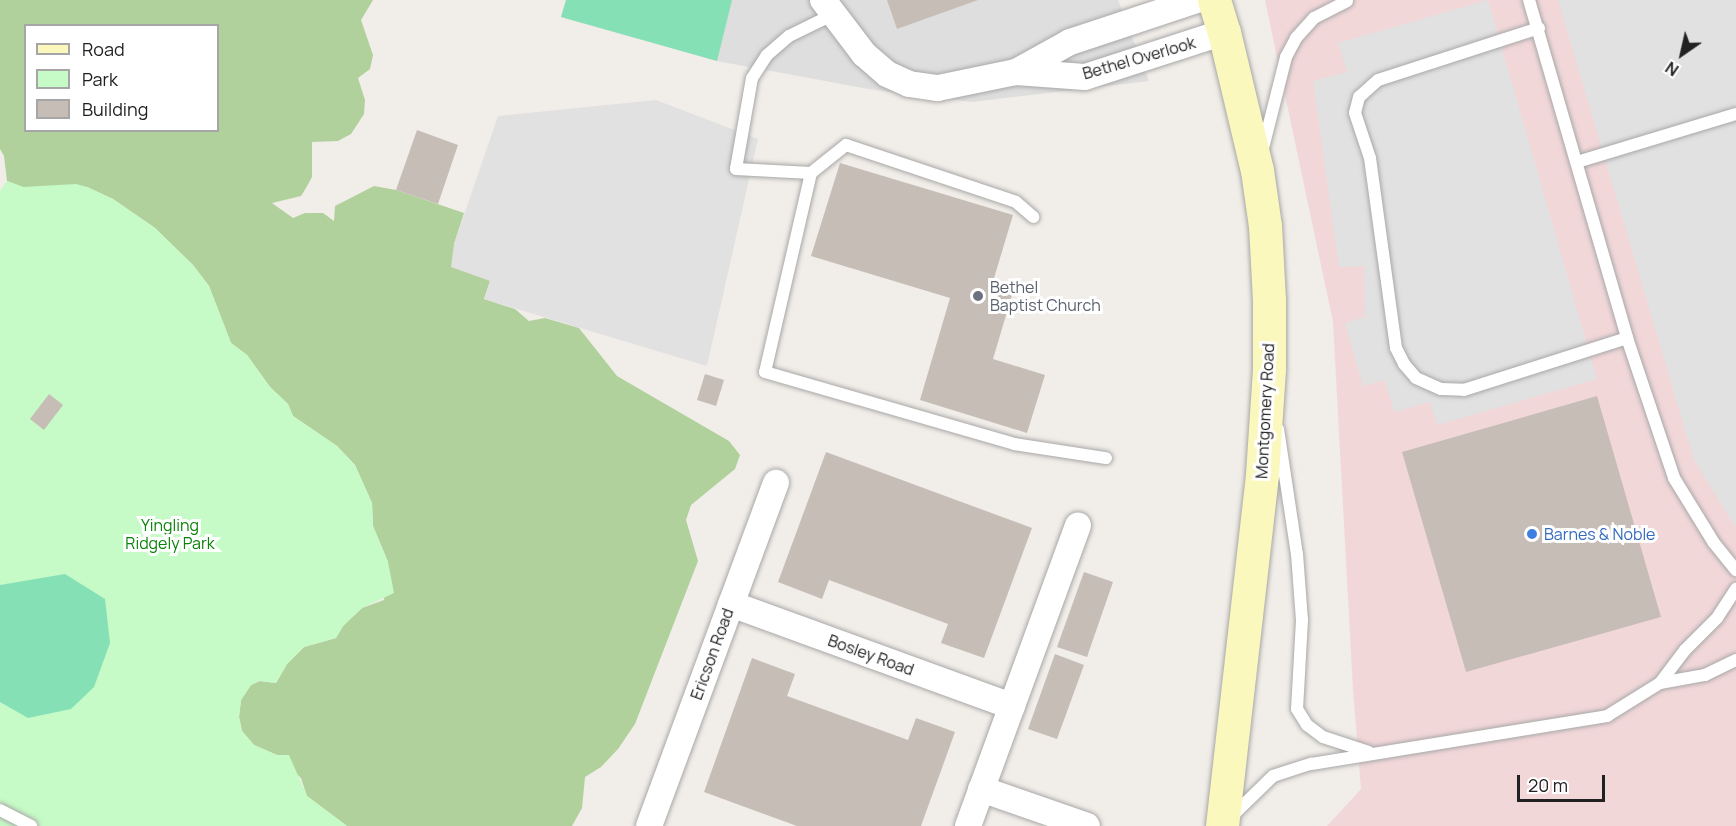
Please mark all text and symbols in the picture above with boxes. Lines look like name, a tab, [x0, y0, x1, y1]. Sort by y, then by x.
legend	[24, 24, 219, 132]
north arrow	[1652, 24, 1712, 84]
street label: Bethel Overlook	[1080, 33, 1198, 83]
text: Road	[82, 37, 125, 61]
text: N	[1661, 57, 1683, 81]
text: Park	[82, 67, 118, 91]
text: Building	[82, 97, 148, 121]
place label: Bethel Baptist Church	[990, 277, 1101, 315]
marker: Bethel Baptist Church	[971, 289, 985, 303]
street label: Montgomery Road	[1252, 343, 1278, 479]
park label: Yingling Ridgely Park	[125, 515, 215, 553]
place label: Barnes & Noble	[1544, 524, 1655, 544]
marker: Barnes & Noble	[1525, 527, 1539, 541]
street label: Ericson Road	[687, 606, 737, 702]
street label: Bosley Road	[825, 631, 917, 679]
scale bar	[1520, 763, 1608, 801]
text: 20 m	[1528, 773, 1568, 797]

